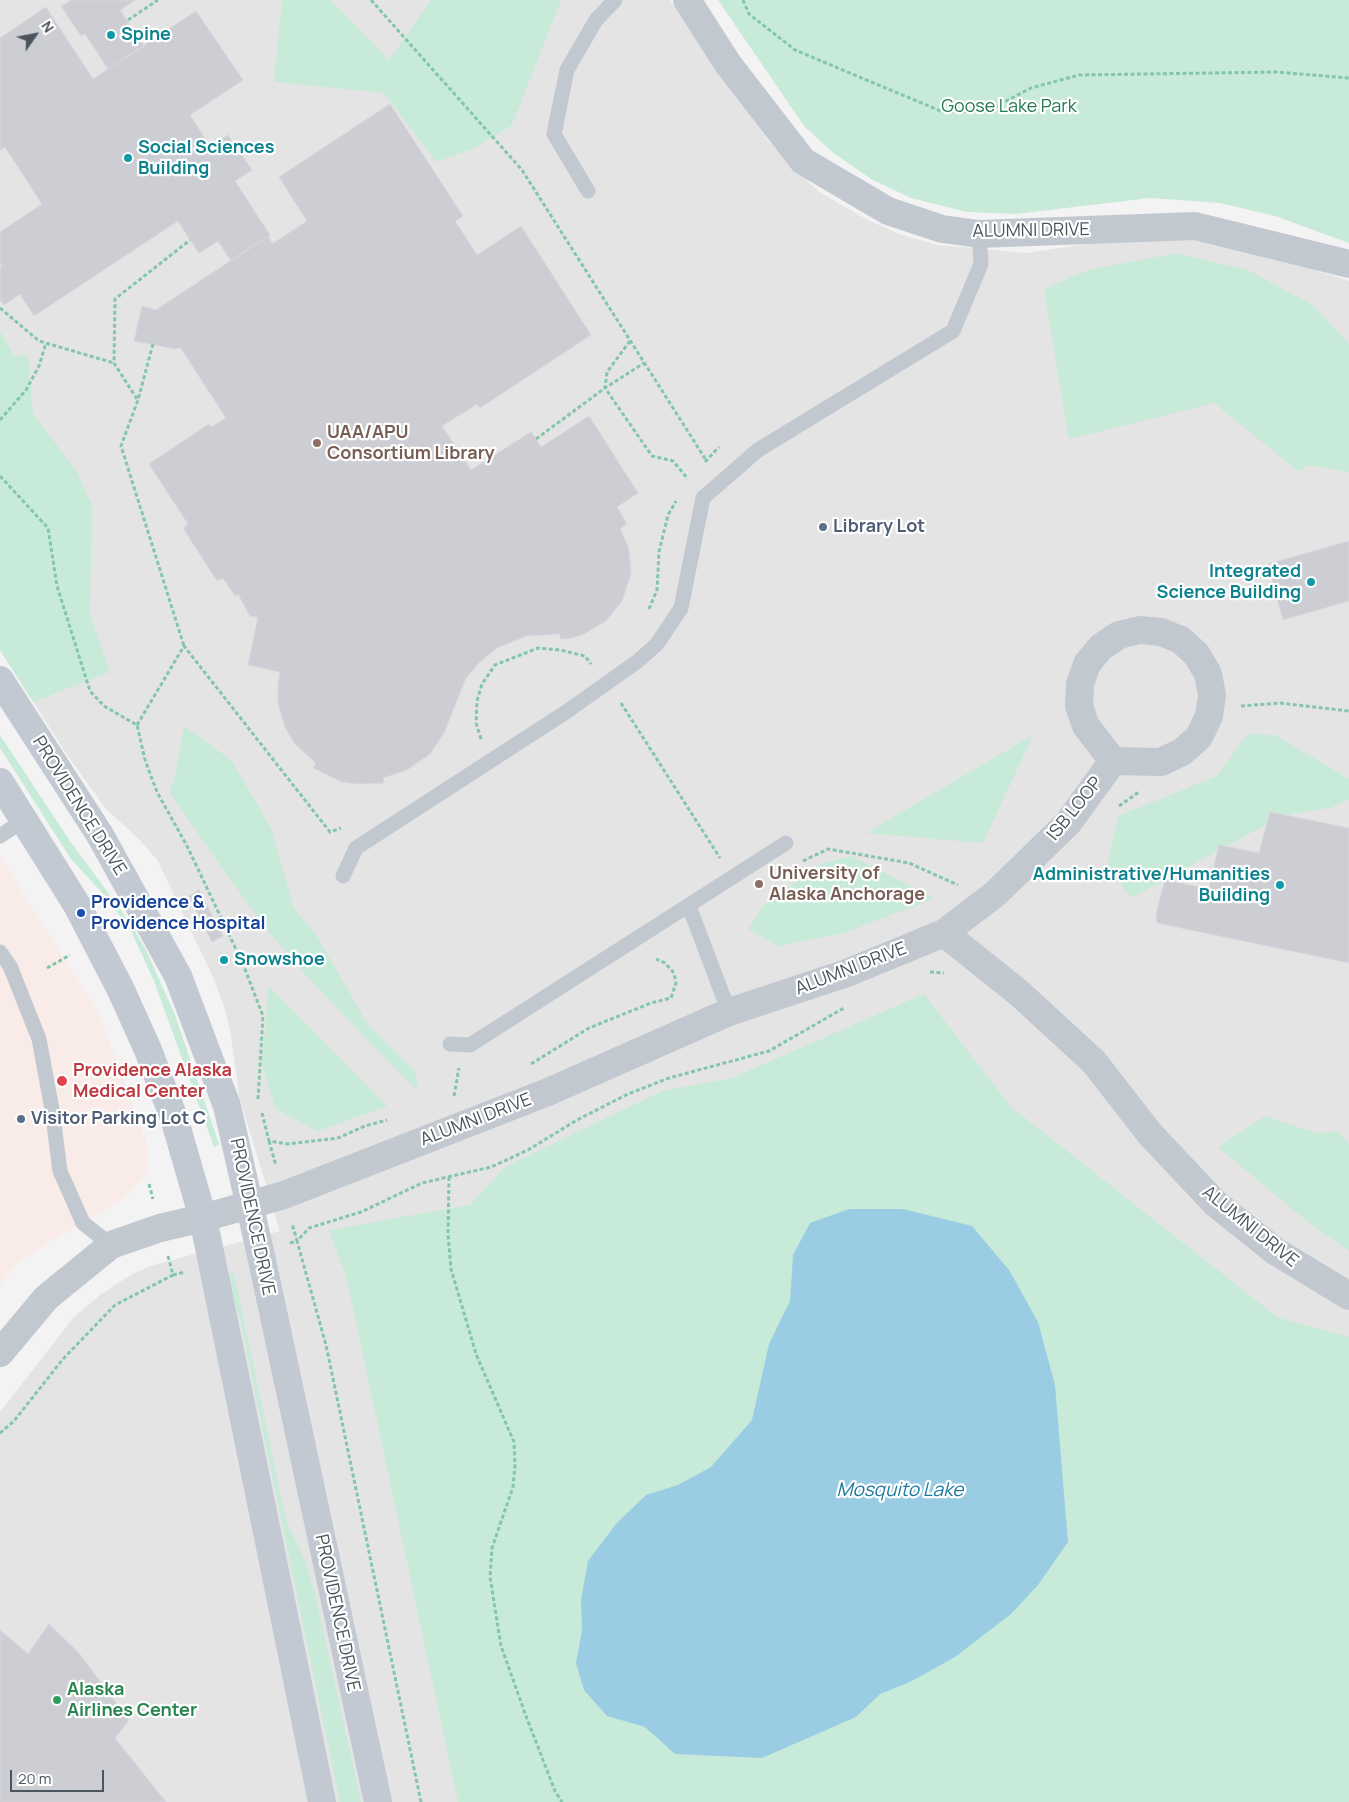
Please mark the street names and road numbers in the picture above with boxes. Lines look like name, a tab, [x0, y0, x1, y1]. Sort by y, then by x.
street label: ALUMNI DRIVE	[972, 219, 1090, 243]
street label: PROVIDENCE DRIVE	[27, 732, 131, 880]
street label: ISB LOOP	[1043, 773, 1107, 845]
street label: ALUMNI DRIVE	[792, 938, 910, 1000]
street label: ALUMNI DRIVE	[417, 1089, 535, 1151]
street label: PROVIDENCE DRIVE	[225, 1137, 279, 1297]
street label: ALUMNI DRIVE	[1198, 1182, 1302, 1272]
street label: PROVIDENCE DRIVE	[310, 1533, 364, 1693]

